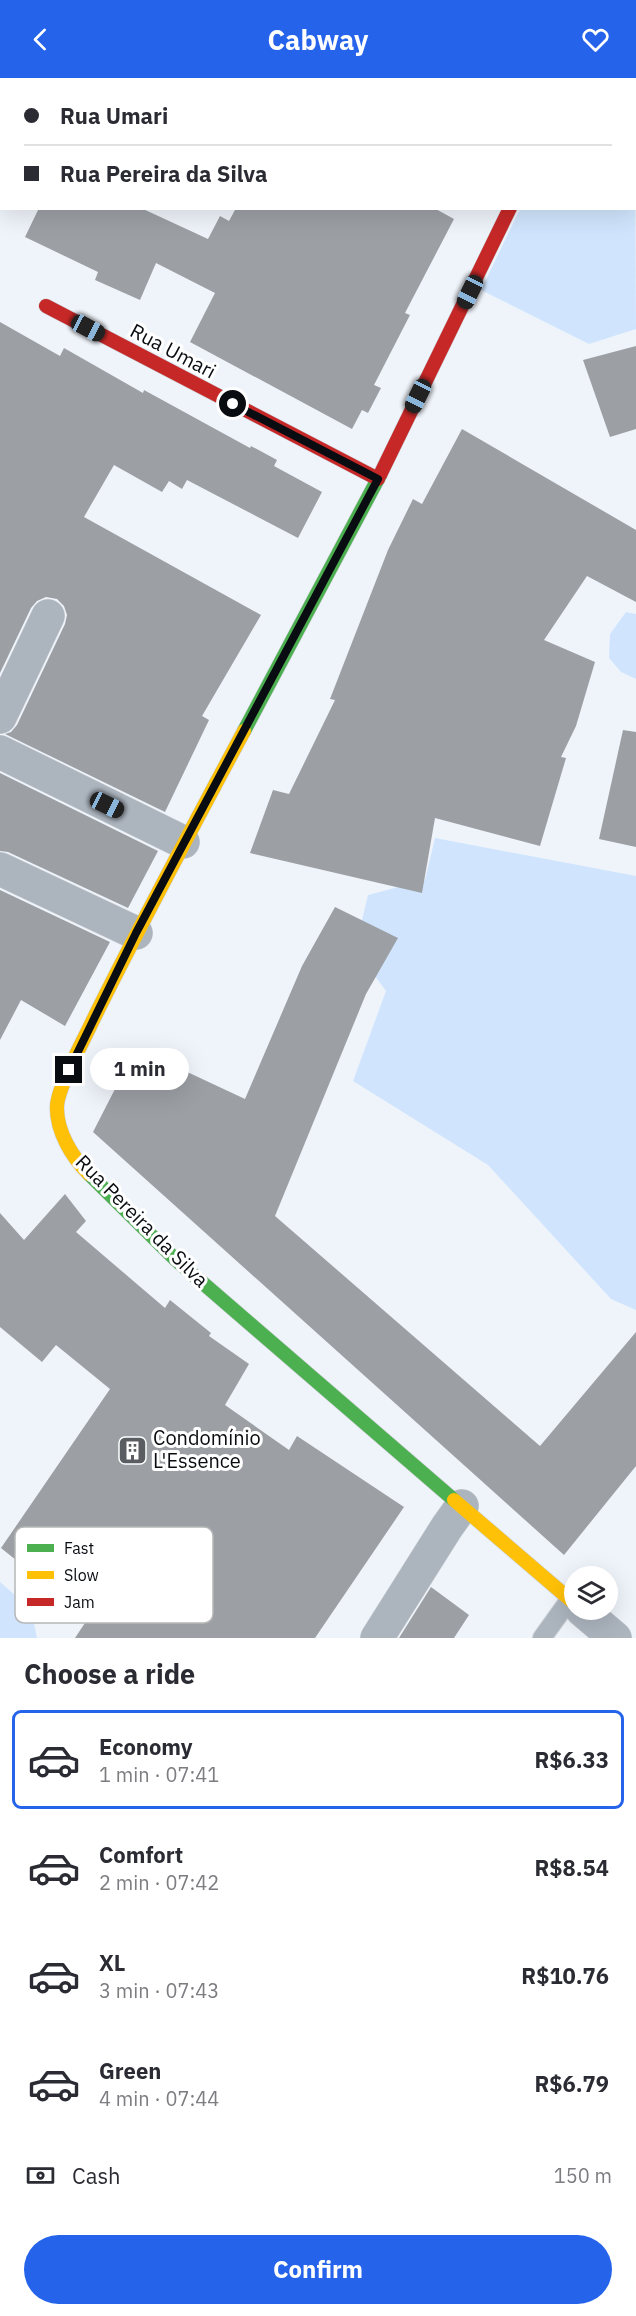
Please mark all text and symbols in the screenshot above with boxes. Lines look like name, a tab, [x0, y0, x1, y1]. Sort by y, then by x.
text: Cabway	[268, 22, 368, 57]
icon: back	[24, 23, 57, 56]
icon: heart	[579, 23, 612, 56]
text: Rua Umari	[60, 101, 168, 130]
text: Rua Pereira da Silva	[60, 159, 268, 188]
car	[454, 272, 486, 312]
car	[68, 312, 108, 344]
street label: Rua Umari	[126, 317, 221, 384]
car	[402, 376, 434, 416]
route start	[219, 390, 246, 417]
car	[87, 789, 127, 821]
callout: 1 min	[90, 1049, 189, 1091]
text: 1 min	[113, 1055, 166, 1082]
route end	[55, 1056, 82, 1083]
street label: Rua Pereira da Silva	[70, 1148, 215, 1293]
place label: Condomínio L'Essence	[153, 1424, 261, 1474]
building icon: Condomínio L'Essence	[116, 1434, 148, 1466]
legend	[15, 1527, 213, 1623]
text: Fast	[64, 1538, 94, 1558]
text: Slow	[64, 1565, 99, 1585]
map controls	[564, 1566, 618, 1620]
button: layers	[564, 1566, 618, 1620]
text: Jam	[64, 1592, 95, 1612]
text: Choose a ride	[24, 1656, 195, 1691]
text: Economy	[99, 1732, 193, 1761]
icon: car	[27, 1733, 81, 1787]
text: R$6.33	[535, 1745, 609, 1774]
text: 1 min · 07:41	[99, 1761, 219, 1788]
text: Comfort	[99, 1840, 183, 1869]
icon: car	[27, 1841, 81, 1895]
text: R$8.54	[535, 1853, 609, 1882]
text: 2 min · 07:42	[99, 1869, 219, 1896]
text: XL	[99, 1948, 125, 1977]
icon: car	[27, 1949, 81, 2003]
text: R$10.76	[521, 1961, 609, 1990]
text: 3 min · 07:43	[99, 1977, 219, 2004]
text: Green	[99, 2056, 161, 2085]
icon: car	[27, 2057, 81, 2111]
text: R$6.79	[535, 2069, 609, 2098]
text: 4 min · 07:44	[99, 2085, 219, 2112]
icon: cash	[24, 2159, 57, 2192]
text: Cash	[72, 2161, 121, 2190]
text: 150 m	[554, 2162, 612, 2189]
button: Confirm	[24, 2235, 612, 2304]

